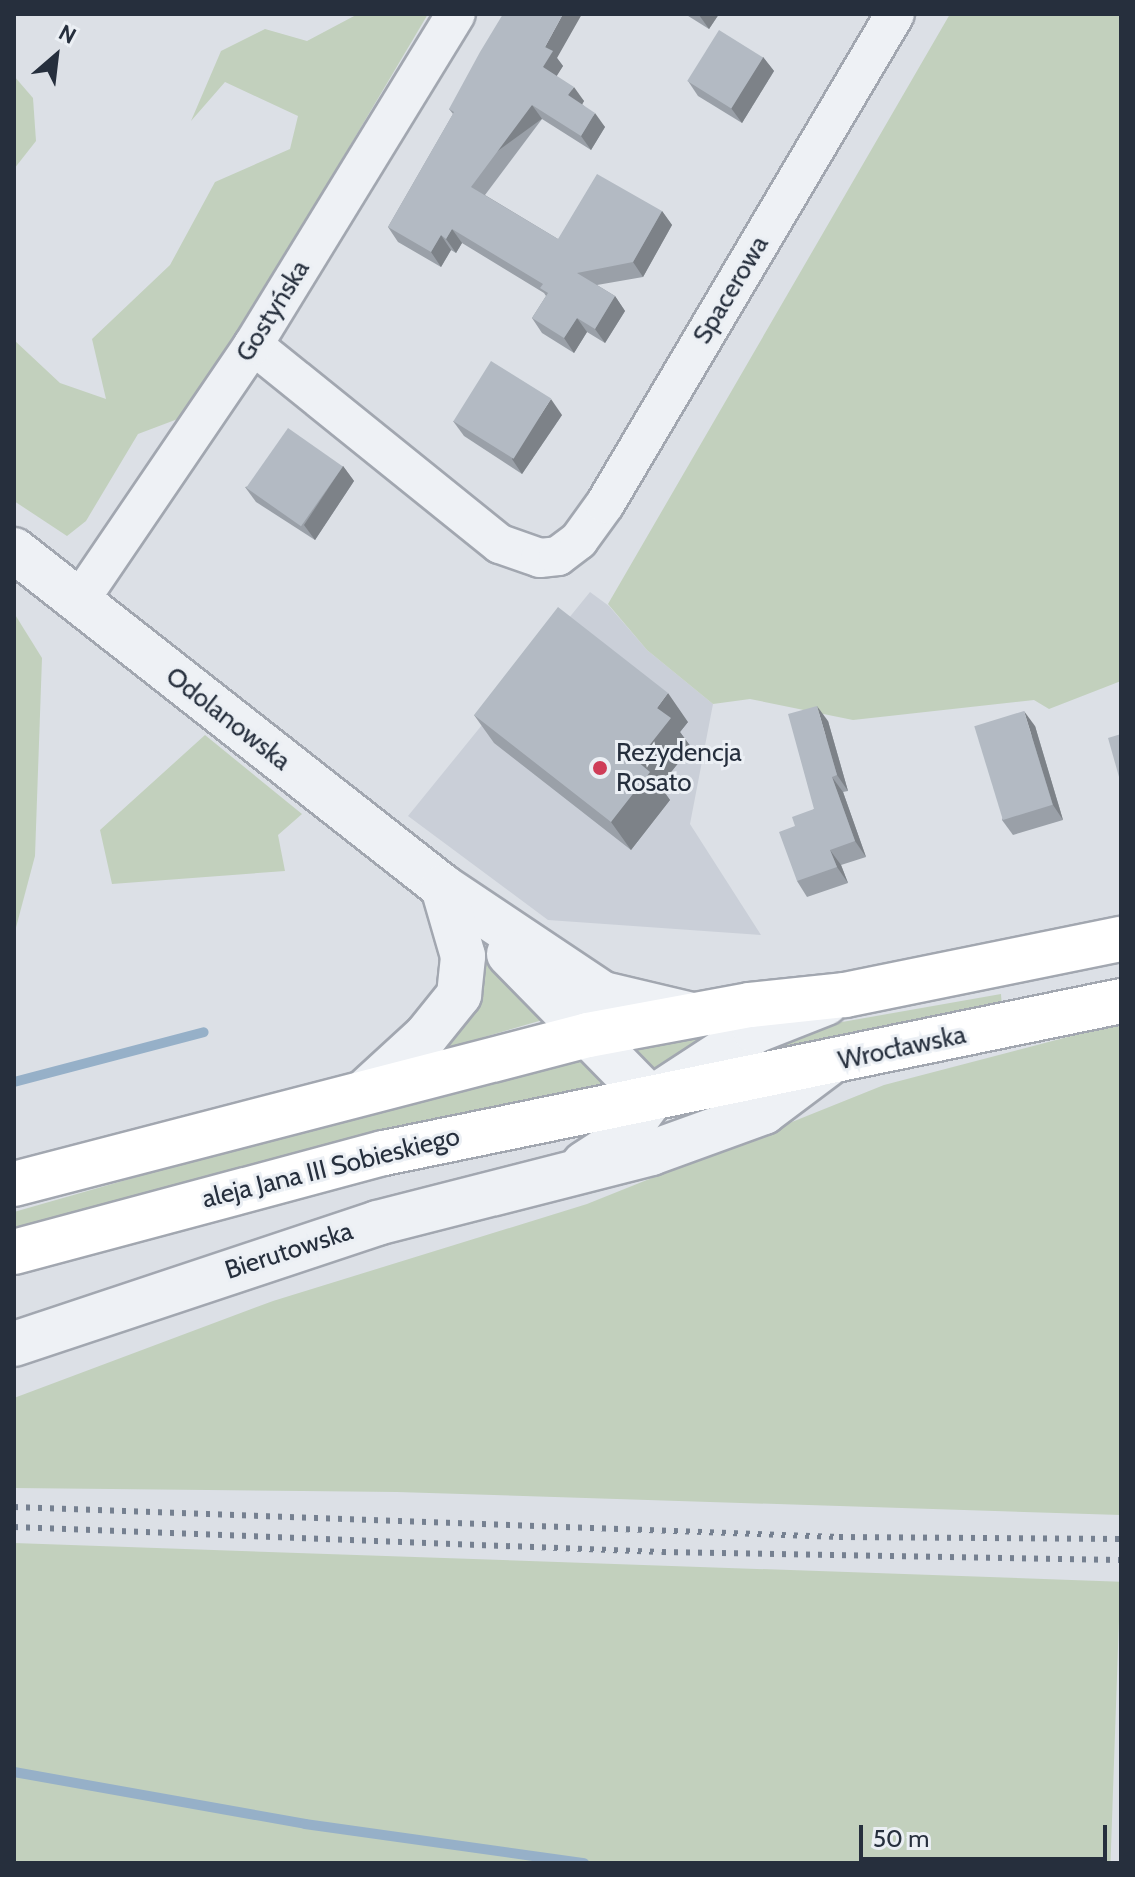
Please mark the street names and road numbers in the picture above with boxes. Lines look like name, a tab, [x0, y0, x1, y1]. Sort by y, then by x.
street label: Spacerowa	[687, 230, 775, 350]
street label: Gostyńska	[230, 255, 316, 367]
street label: Odolanowska	[159, 661, 297, 777]
street label: Wrocławska	[835, 1019, 969, 1077]
street label: aleja Jana III Sobieskiego	[199, 1121, 463, 1215]
street label: Bierutowska	[221, 1216, 357, 1286]

